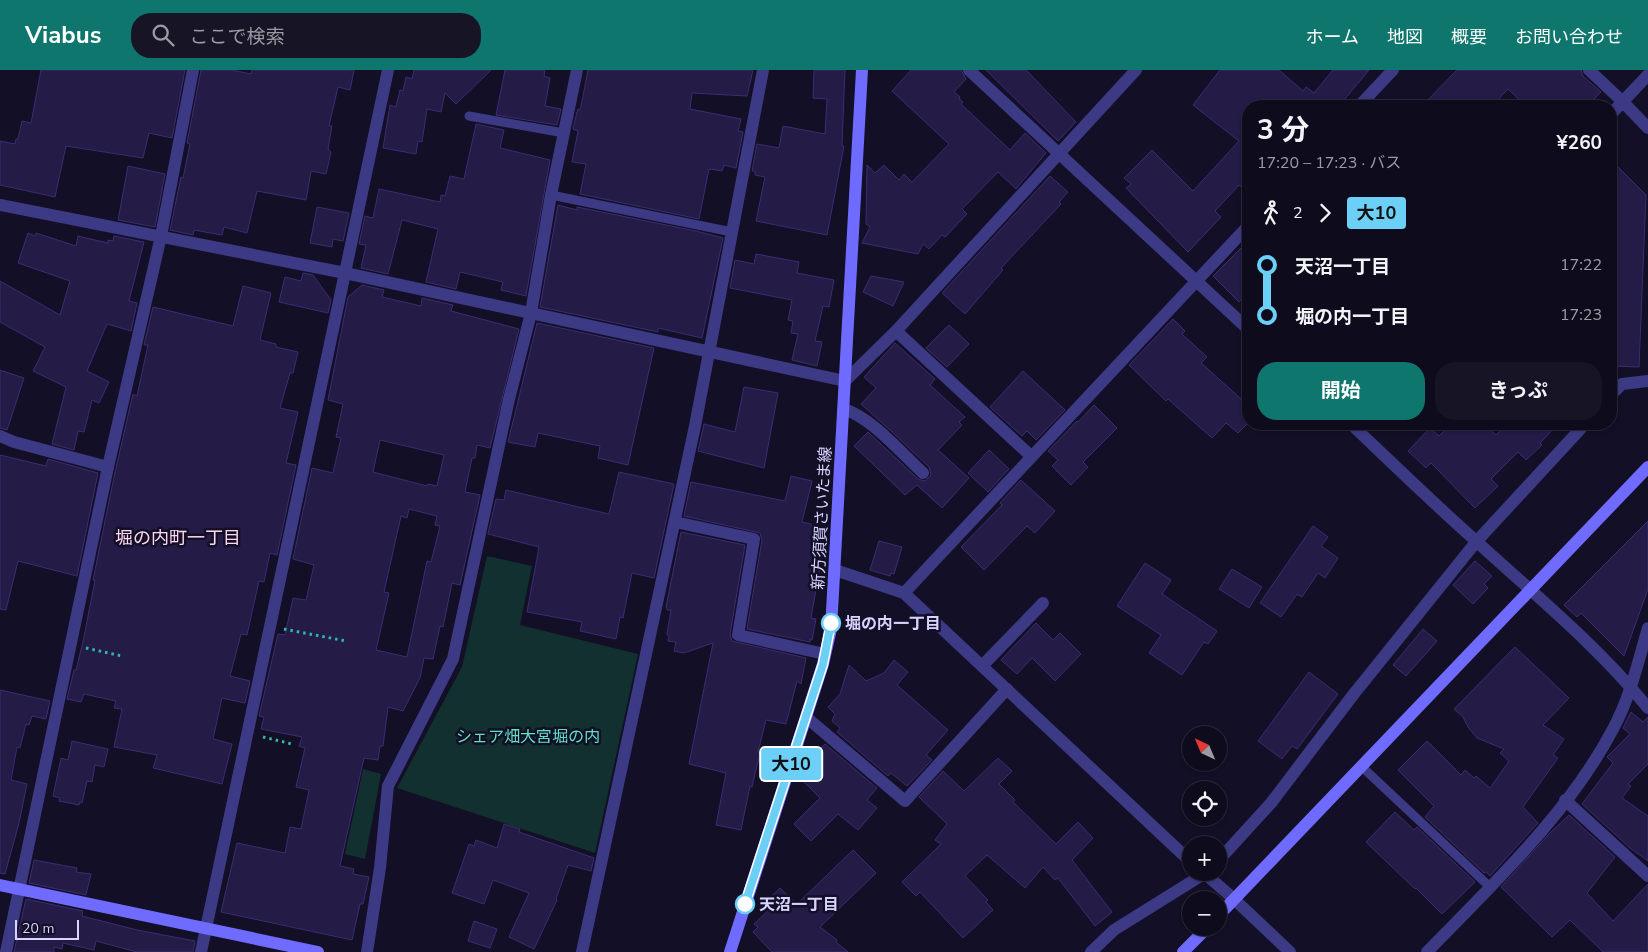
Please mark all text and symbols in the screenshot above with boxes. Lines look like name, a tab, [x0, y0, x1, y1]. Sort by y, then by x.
search box	[131, 13, 481, 58]
text: Viabus	[25, 19, 101, 51]
icon: search	[149, 21, 177, 49]
text: ここで検索	[189, 24, 284, 50]
text: ホーム	[1306, 25, 1359, 49]
text: 地図	[1387, 25, 1423, 49]
text: 概要	[1451, 25, 1487, 49]
text: お問い合わせ	[1515, 25, 1623, 49]
text: 3 分	[1257, 111, 1309, 149]
text: ¥260	[1556, 130, 1602, 156]
text: 17:20 – 17:23 · バス	[1257, 152, 1401, 174]
icon: walk	[1257, 199, 1285, 227]
icon: forward	[1311, 199, 1339, 227]
text: 大10	[1357, 201, 1396, 225]
text: 2	[1293, 202, 1303, 224]
text: 天沼一丁目	[1295, 254, 1390, 280]
text: 17:22	[1560, 254, 1602, 276]
text: 堀の内一丁目	[1295, 304, 1409, 330]
text: 17:23	[1560, 304, 1602, 326]
button: 開始	[1257, 362, 1425, 420]
button: きっぷ	[1435, 362, 1602, 420]
street label: 新方須賀さいたま線	[807, 446, 837, 590]
district label: 堀の内町一丁目	[115, 526, 241, 550]
marker: 堀の内一丁目	[821, 613, 841, 633]
place label: 堀の内一丁目	[845, 613, 941, 635]
park label: シェア畑大宮堀の内	[456, 726, 600, 748]
north arrow	[1182, 726, 1228, 771]
map controls	[1182, 726, 1227, 936]
line badge: 大10	[762, 748, 820, 780]
text: 大10	[771, 752, 811, 776]
button: locate	[1182, 781, 1227, 826]
button: +	[1182, 836, 1227, 881]
button: −	[1182, 891, 1227, 936]
marker: 天沼一丁目	[735, 894, 755, 914]
place label: 天沼一丁目	[759, 894, 839, 916]
scale bar	[15, 917, 79, 940]
text: 20 m	[22, 919, 54, 938]

